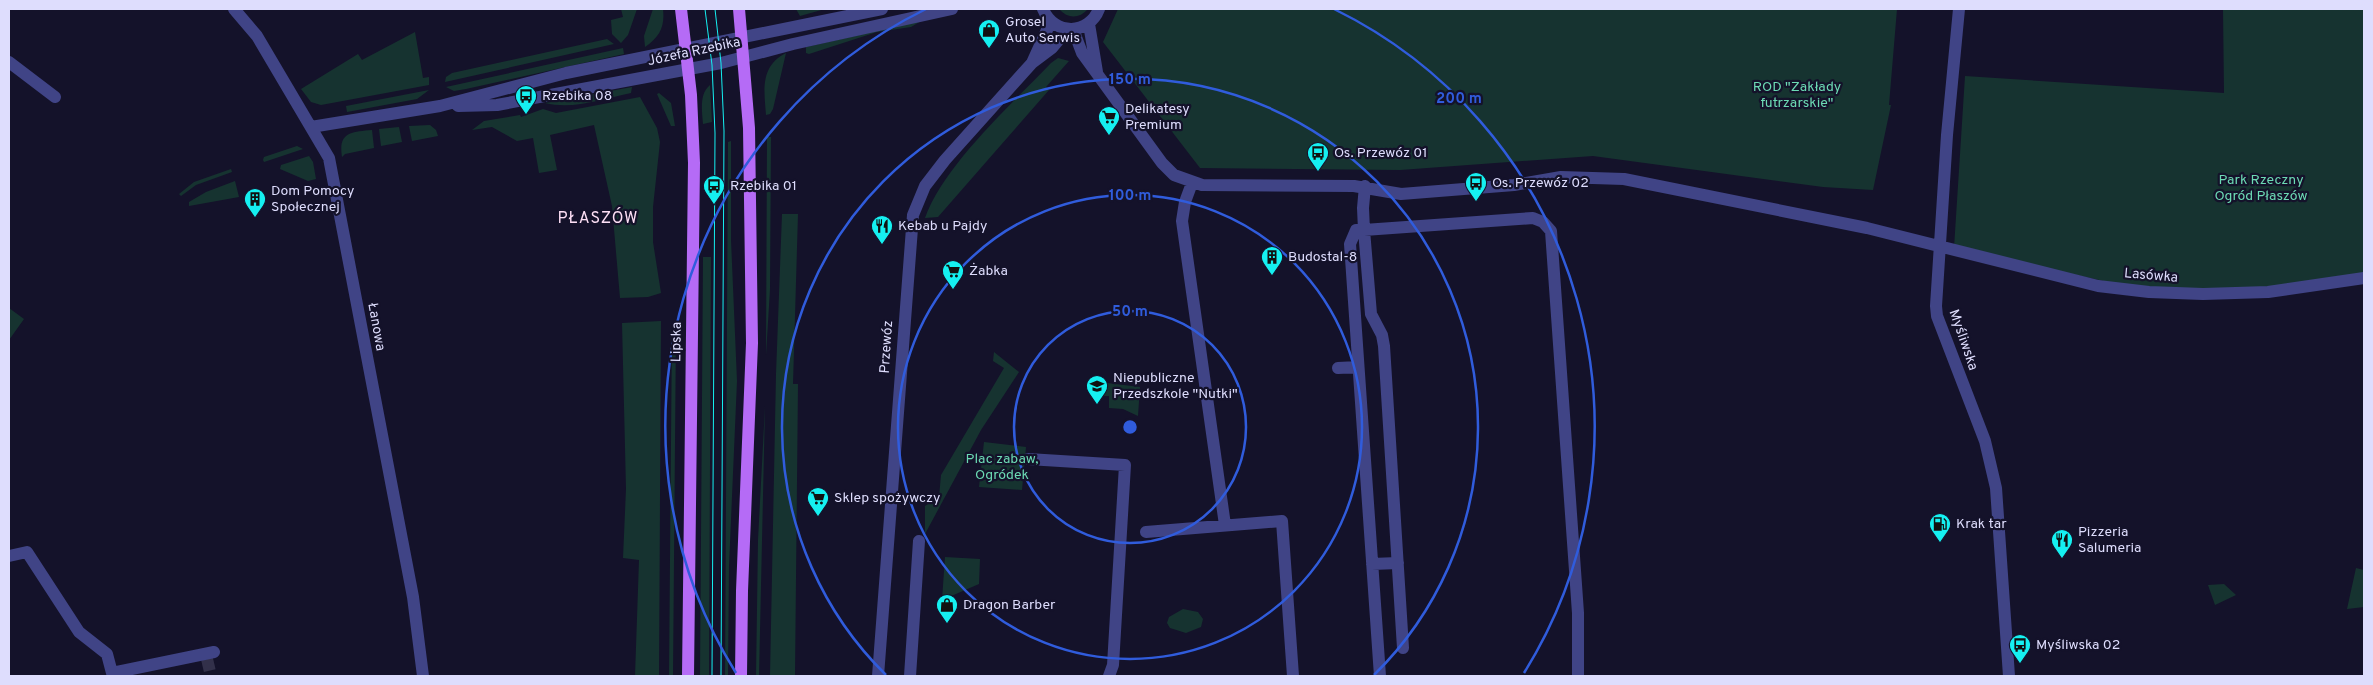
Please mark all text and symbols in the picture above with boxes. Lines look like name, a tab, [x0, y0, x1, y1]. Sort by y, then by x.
place label: Grosel Auto Serwis	[1005, 14, 1080, 47]
shop icon: Grosel Auto Serwis	[977, 18, 1001, 49]
street label: Józefa Rzebika	[646, 34, 742, 70]
text: 150 m	[1109, 71, 1151, 90]
park label: ROD "Zakłady futrzarskie"	[1753, 79, 1841, 112]
bus stop icon: Rzebika 08	[514, 84, 538, 115]
place label: Rzebika 08	[542, 88, 612, 105]
text: 200 m	[1436, 90, 1482, 109]
place label: Delikatesy Premium	[1125, 101, 1190, 134]
supermarket icon: Delikatesy Premium	[1097, 105, 1121, 136]
bus stop icon: Os. Przewóz 01	[1306, 141, 1330, 172]
place label: Os. Przewóz 01	[1334, 145, 1428, 162]
bus stop icon: Os. Przewóz 02	[1464, 171, 1488, 202]
park label: Park Rzeczny Ogród Płaszów	[2214, 172, 2308, 205]
bus stop icon: Rzebika 01	[702, 174, 726, 205]
place label: Os. Przewóz 02	[1492, 175, 1589, 192]
place label: Rzebika 01	[730, 178, 797, 195]
place label: Dom Pomocy Społecznej	[271, 183, 355, 216]
building icon: Dom Pomocy Społecznej	[243, 187, 267, 218]
text: 100 m	[1109, 187, 1151, 206]
district label: PŁASZÓW	[558, 207, 638, 229]
restaurant icon: Kebab u Pajdy	[870, 214, 894, 245]
place label: Kebab u Pajdy	[898, 218, 987, 235]
building icon: Budostal-8	[1260, 245, 1284, 276]
place label: Budostal-8	[1288, 249, 1357, 266]
supermarket icon: Żabka	[941, 259, 965, 290]
place label: Żabka	[969, 262, 1008, 280]
street label: Lasówka	[2123, 265, 2179, 287]
street label: Łanowa	[363, 302, 389, 352]
text: 50 m	[1112, 303, 1148, 322]
street label: Myśliwska	[1945, 307, 1981, 373]
street label: Przewóz	[877, 320, 897, 374]
street label: Lipska	[668, 322, 686, 362]
place label: Niepubliczne Przedszkole "Nutki"	[1113, 370, 1238, 403]
school or university icon: Niepubliczne Przedszkole "Nutki"	[1085, 374, 1109, 405]
centre of rings	[1121, 418, 1139, 436]
park label: Plac zabaw, Ogródek	[966, 451, 1038, 484]
supermarket icon: Sklep spożywczy	[806, 486, 830, 517]
place label: Sklep spożywczy	[834, 490, 940, 507]
fuel station icon: Krak tar	[1928, 512, 1952, 543]
place label: Krak tar	[1956, 516, 2007, 533]
place label: Pizzeria Salumeria	[2078, 524, 2141, 557]
restaurant icon: Pizzeria Salumeria	[2050, 528, 2074, 559]
shop icon: Dragon Barber	[935, 593, 959, 624]
place label: Dragon Barber	[963, 597, 1056, 614]
bus stop icon: Myśliwska 02	[2008, 633, 2032, 664]
place label: Myśliwska 02	[2036, 637, 2120, 654]

